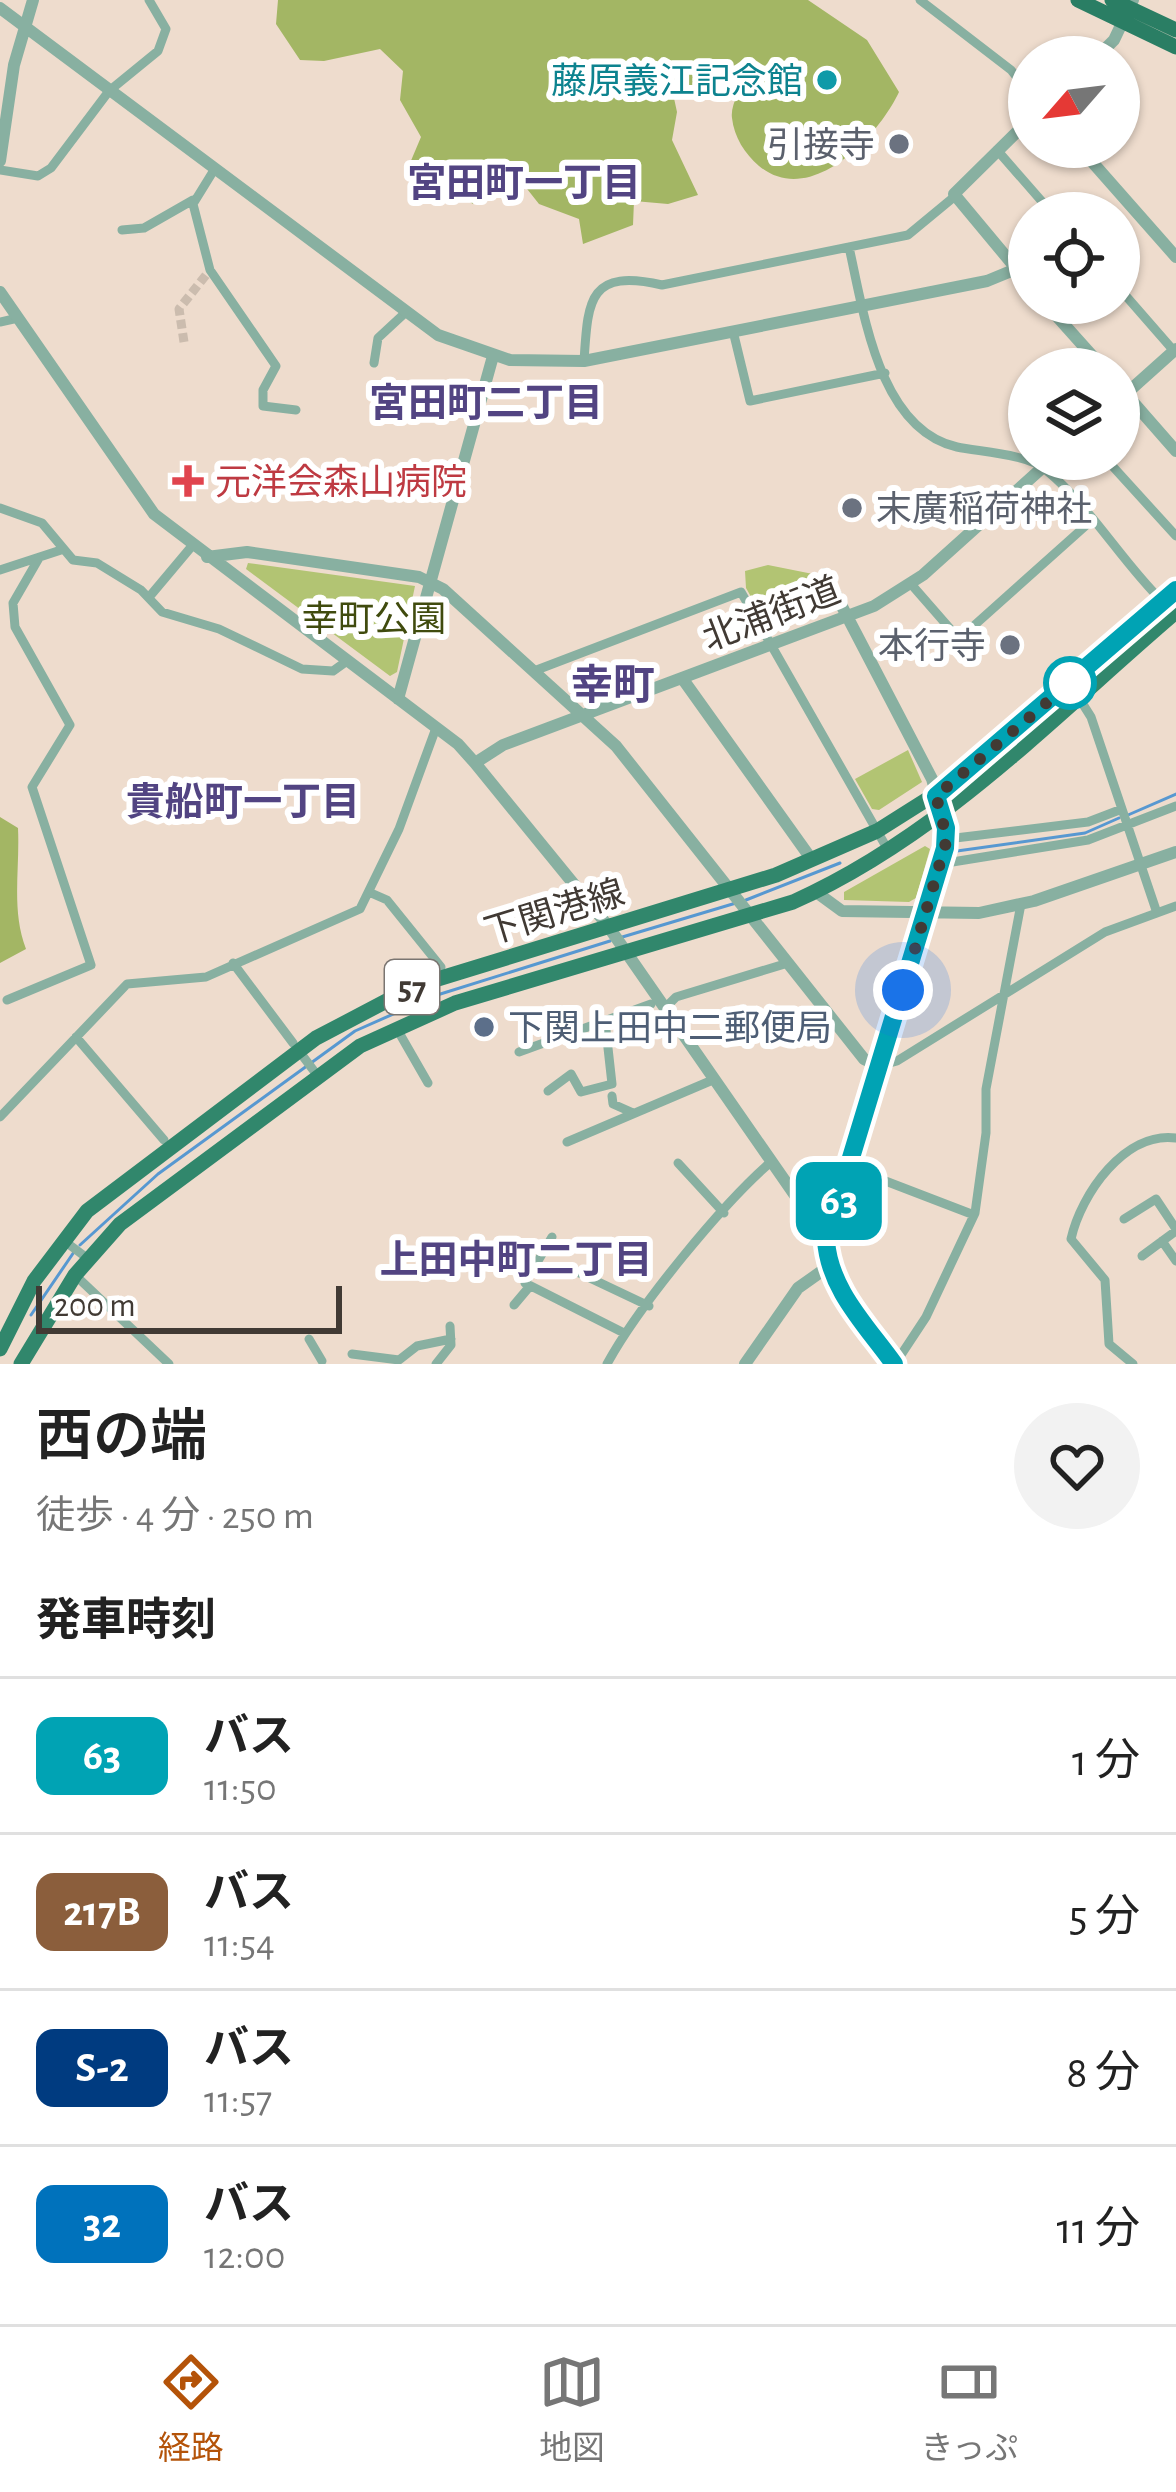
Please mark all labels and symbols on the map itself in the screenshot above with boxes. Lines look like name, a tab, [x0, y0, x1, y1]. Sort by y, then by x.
north arrow	[1008, 36, 1140, 168]
place label: 藤原義江記念館	[551, 62, 803, 100]
marker: 藤原義江記念館	[814, 67, 840, 93]
place label: 引接寺	[767, 126, 875, 164]
marker: 引接寺	[886, 131, 912, 157]
district label: 宮田町一丁目	[407, 162, 641, 204]
district label: 宮田町二丁目	[369, 382, 603, 424]
place label: 元洋会森山病院	[215, 463, 467, 501]
marker: 元洋会森山病院	[172, 465, 204, 497]
place label: 末廣稲荷神社	[876, 490, 1092, 528]
marker: 末廣稲荷神社	[839, 495, 865, 521]
street label: 北浦街道	[697, 570, 845, 657]
park label: 幸町公園	[302, 600, 446, 638]
place label: 本行寺	[878, 627, 986, 665]
marker: 本行寺	[997, 632, 1023, 658]
unlabelled marker	[1045, 658, 1095, 708]
district label: 幸町	[571, 663, 655, 707]
district label: 貴船町一丁目	[126, 781, 360, 823]
street label: 下関港線	[480, 873, 629, 951]
road number: 57	[385, 960, 439, 1014]
your location	[873, 960, 933, 1020]
place label: 下関上田中二郵便局	[508, 1009, 832, 1047]
marker: 下関上田中二郵便局	[471, 1014, 497, 1040]
line badge: 63	[785, 1162, 893, 1240]
district label: 上田中町二丁目	[379, 1239, 653, 1281]
scale bar	[36, 1280, 342, 1333]

